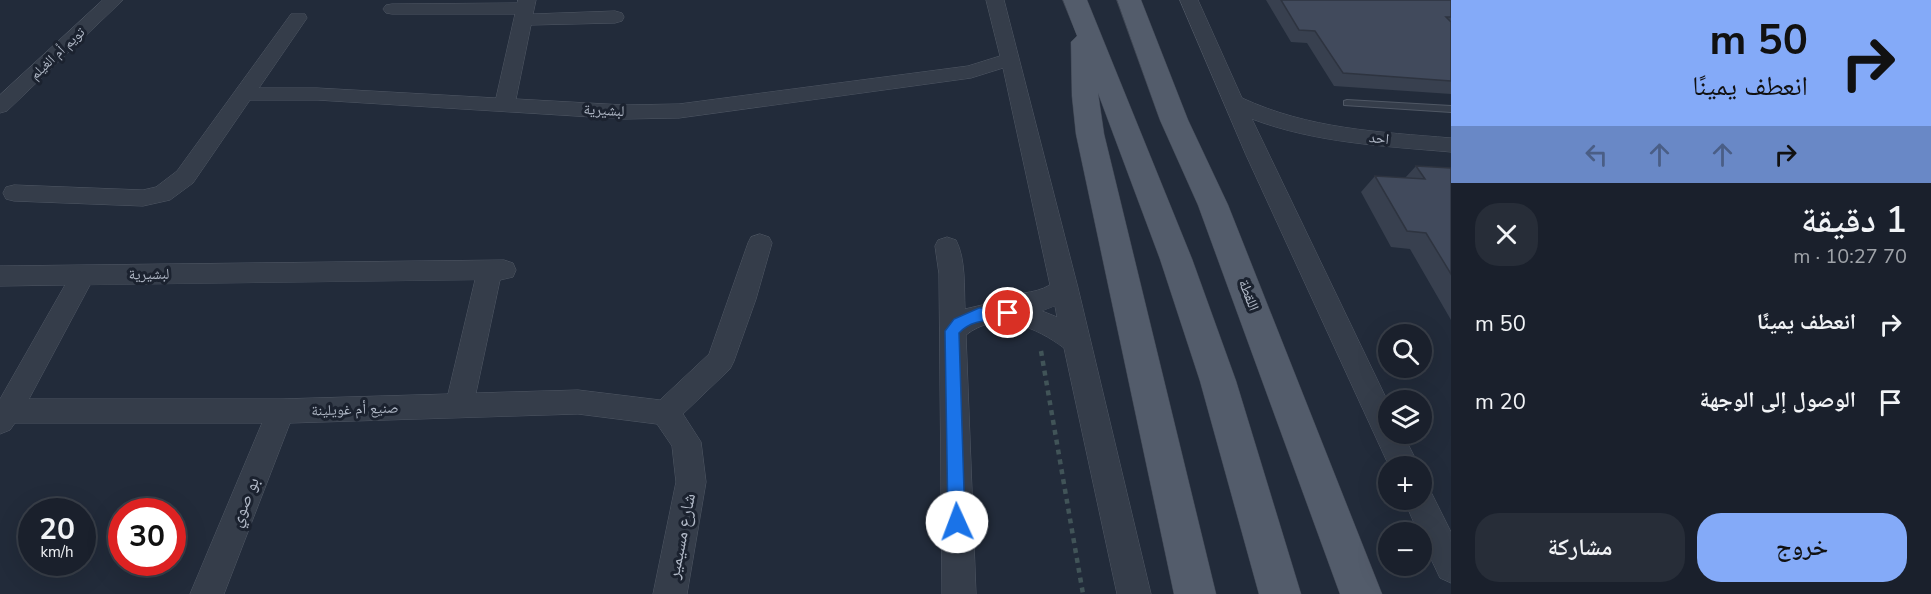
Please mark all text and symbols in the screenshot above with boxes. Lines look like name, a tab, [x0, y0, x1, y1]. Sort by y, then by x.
text: 50 m	[1709, 12, 1808, 69]
street label: تويم أم الغيلم	[26, 23, 89, 84]
icon: right	[1829, 24, 1907, 102]
text: انعطف يمينًا	[1692, 68, 1808, 105]
street label: لبشيرية	[583, 99, 625, 121]
street label: احد	[1368, 127, 1390, 149]
icon: left	[1580, 138, 1613, 171]
icon: ahead	[1643, 138, 1676, 171]
icon: ahead	[1706, 138, 1739, 171]
icon: right	[1769, 138, 1802, 171]
text: 1 دقيقة	[1801, 196, 1907, 245]
button: close	[1475, 203, 1538, 266]
text: 70 m · 10:27	[1793, 243, 1907, 270]
street label: لبشيرية	[128, 264, 170, 284]
street label: اللقطة	[1234, 276, 1264, 314]
pin	[982, 287, 1033, 338]
icon: arrive	[991, 296, 1024, 329]
text: انعطف يمينًا	[1757, 307, 1856, 337]
icon: right	[1874, 308, 1907, 341]
text: 50 m	[1475, 309, 1526, 339]
map controls	[1378, 324, 1432, 576]
button: search	[1378, 324, 1432, 378]
text: الوصول إلى الوجهة	[1699, 385, 1856, 415]
icon: arrive	[1874, 386, 1907, 419]
text: 20 m	[1475, 387, 1526, 417]
button: layers	[1378, 390, 1432, 444]
street label: صنيع أم غويلينة	[311, 397, 399, 421]
button: +	[1378, 456, 1432, 510]
street label: بو صوي	[223, 473, 267, 531]
position arrow	[925, 490, 989, 554]
street label: شارع مسيمير	[661, 491, 701, 582]
speed limit sign: 30	[108, 498, 186, 576]
text: 20	[39, 509, 75, 550]
button: مشاركة	[1475, 513, 1685, 582]
button: خروج	[1697, 513, 1907, 582]
button: −	[1378, 522, 1432, 576]
text: km/h	[40, 542, 74, 562]

